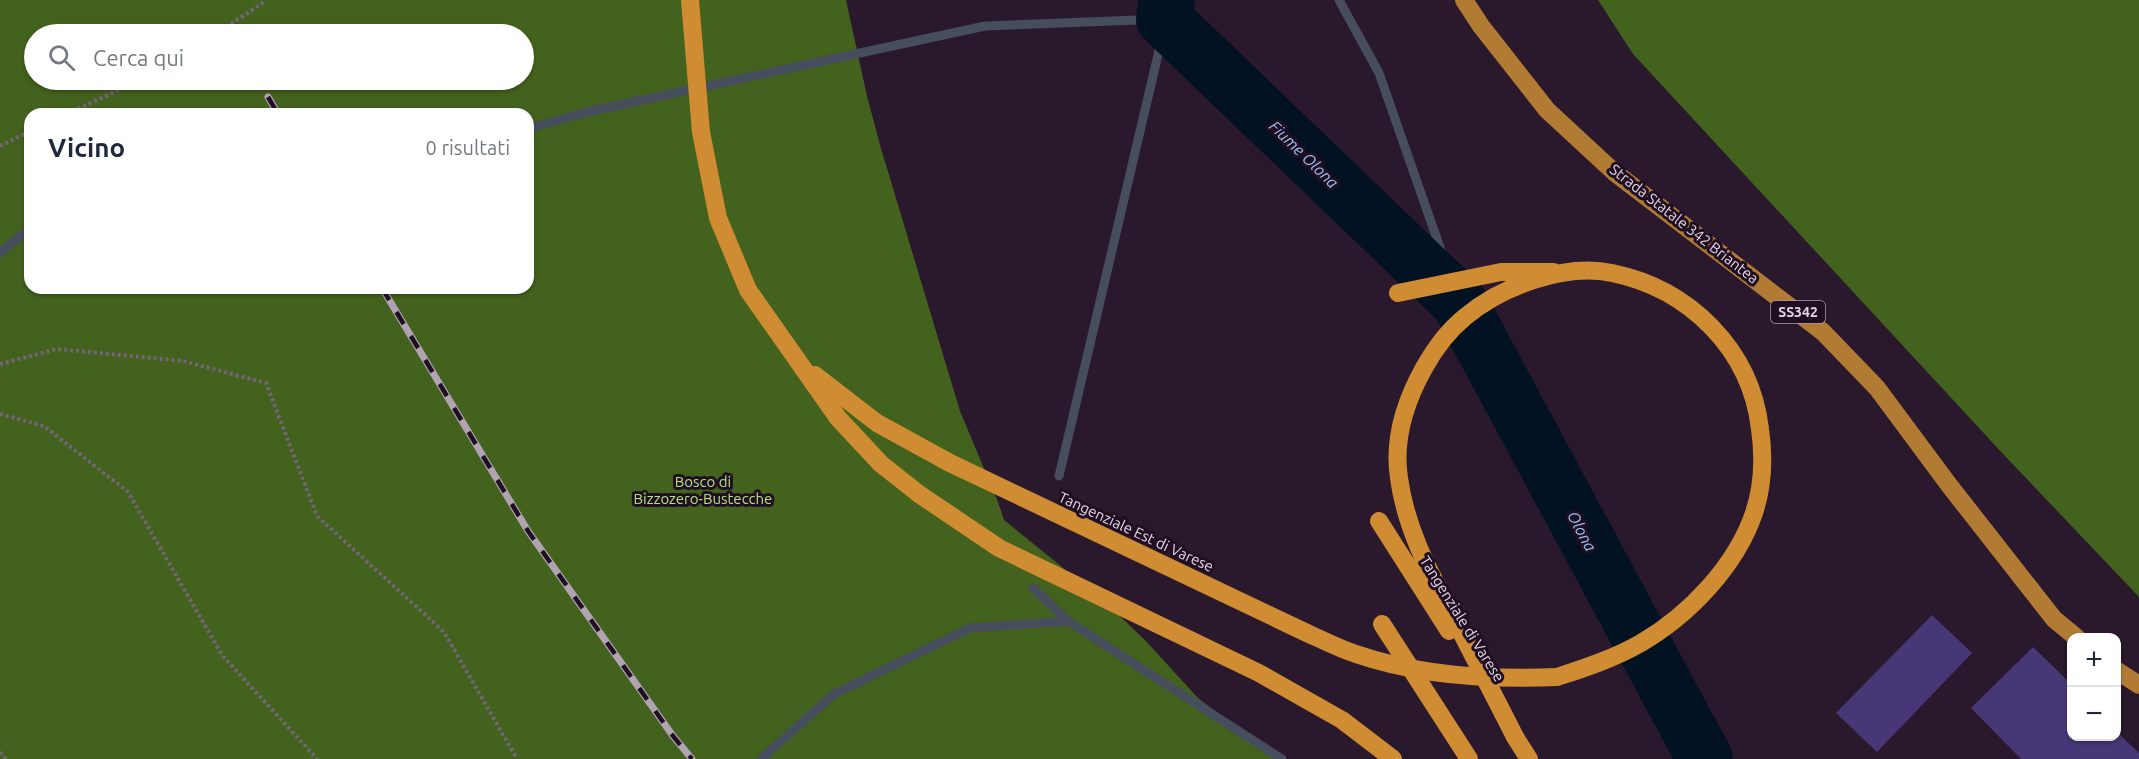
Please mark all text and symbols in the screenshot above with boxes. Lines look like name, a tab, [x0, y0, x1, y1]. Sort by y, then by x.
search box	[24, 24, 534, 90]
icon: search	[45, 41, 78, 74]
text: Cerca qui	[93, 45, 184, 70]
water label: Fiume Olona	[1266, 117, 1342, 192]
text: Vicino	[48, 133, 125, 162]
text: 0 risultati	[426, 136, 510, 159]
street label: Strada Statale 342 Briantea	[1607, 160, 1762, 287]
road number: SS342	[1771, 301, 1825, 323]
park label: Bosco di Bizzozero-Bustecche	[634, 473, 772, 507]
street label: Tangenziale Est di Varese	[1056, 488, 1216, 575]
water label: Olona	[1564, 508, 1600, 554]
street label: Tangenziale di Varese	[1417, 553, 1508, 685]
map controls	[2067, 633, 2121, 741]
button: +	[2067, 633, 2121, 687]
button: −	[2067, 687, 2121, 741]

